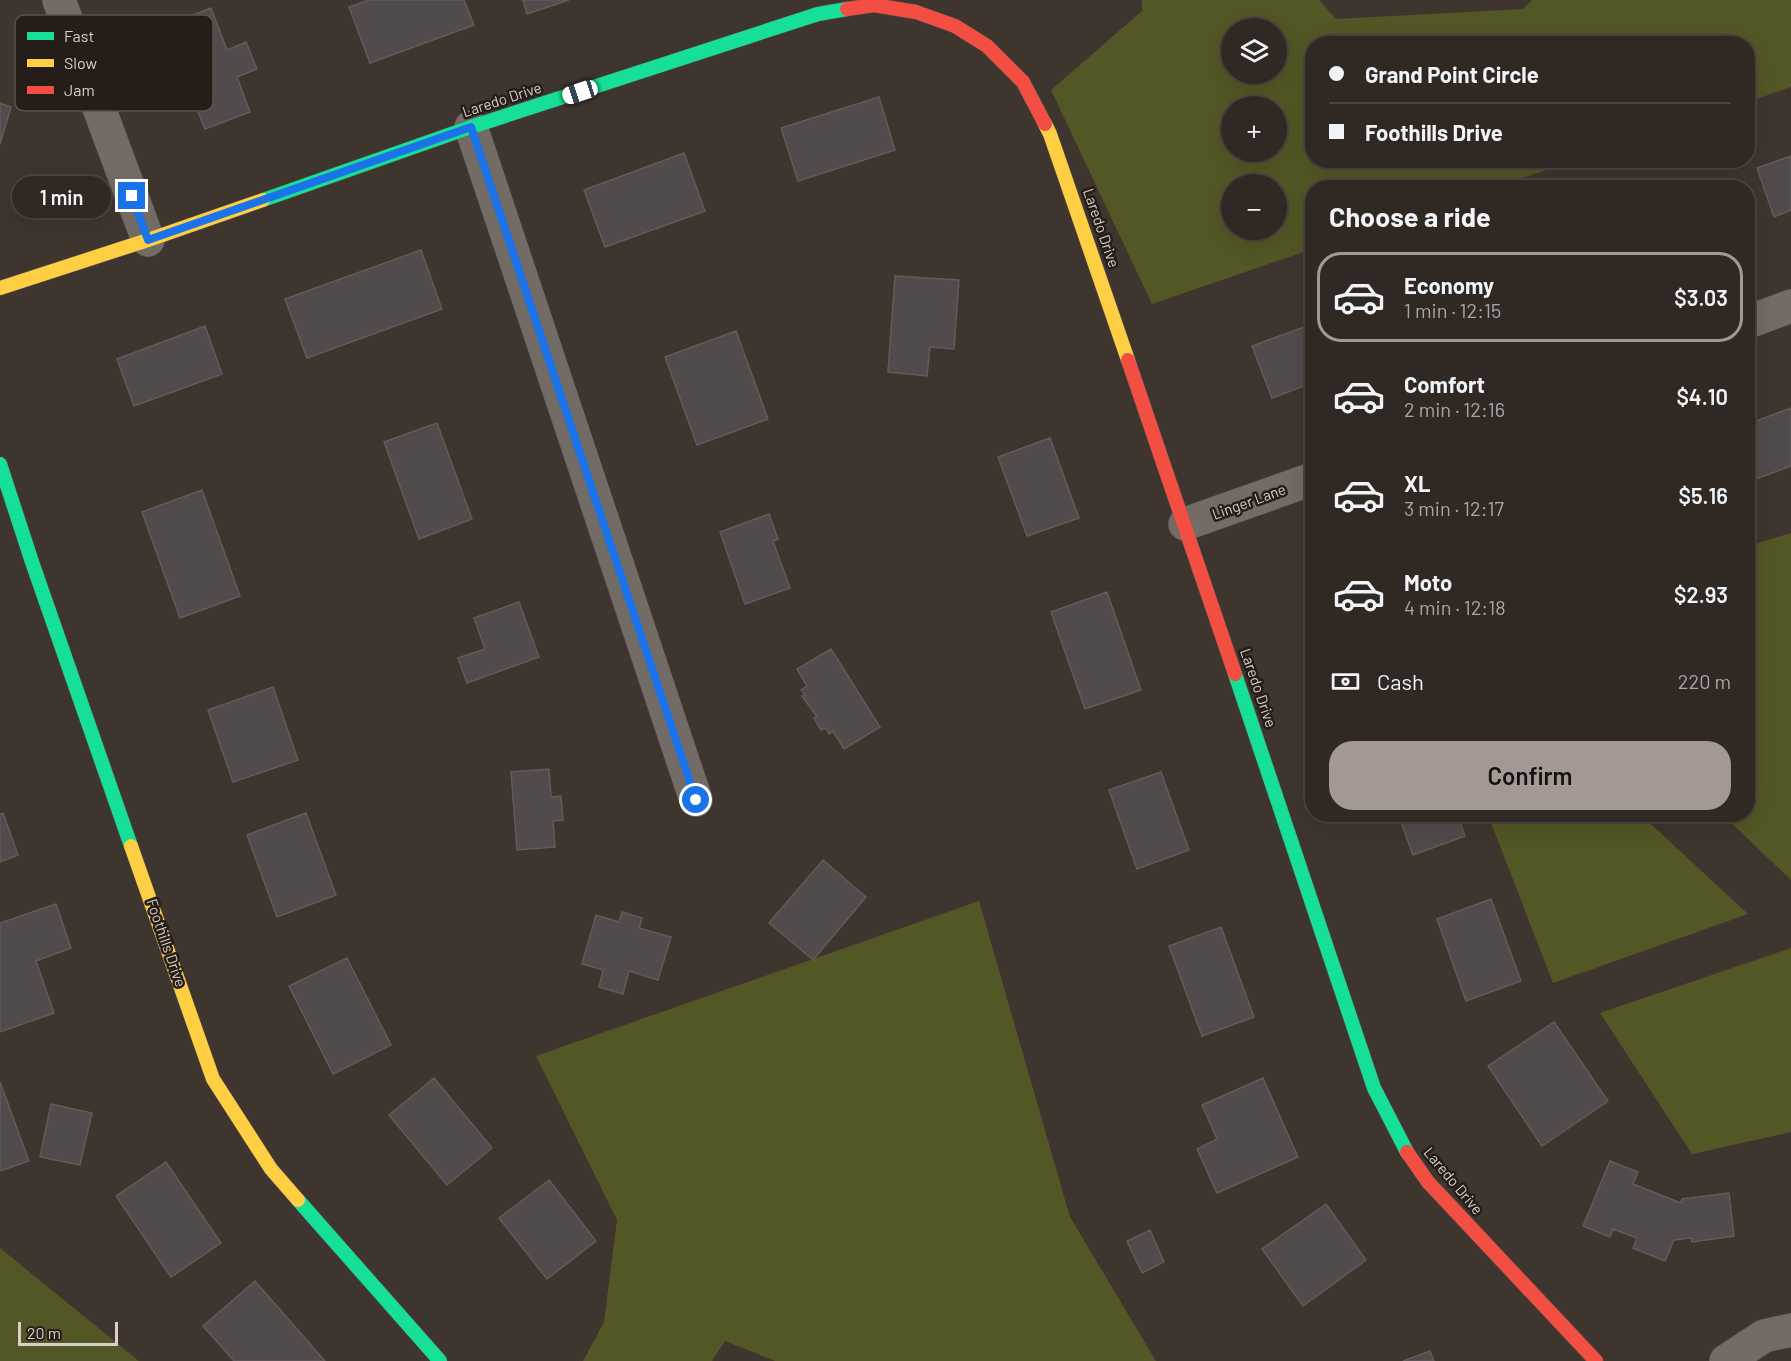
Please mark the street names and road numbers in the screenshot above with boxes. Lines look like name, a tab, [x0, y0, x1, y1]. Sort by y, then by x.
street label: Laredo Drive	[460, 78, 544, 120]
street label: Laredo Drive	[1080, 186, 1124, 270]
street label: Linger Lane	[1209, 479, 1288, 523]
street label: Laredo Drive	[1237, 646, 1281, 730]
street label: Foothills Drive	[143, 896, 190, 989]
street label: Laredo Drive	[1420, 1143, 1487, 1218]

